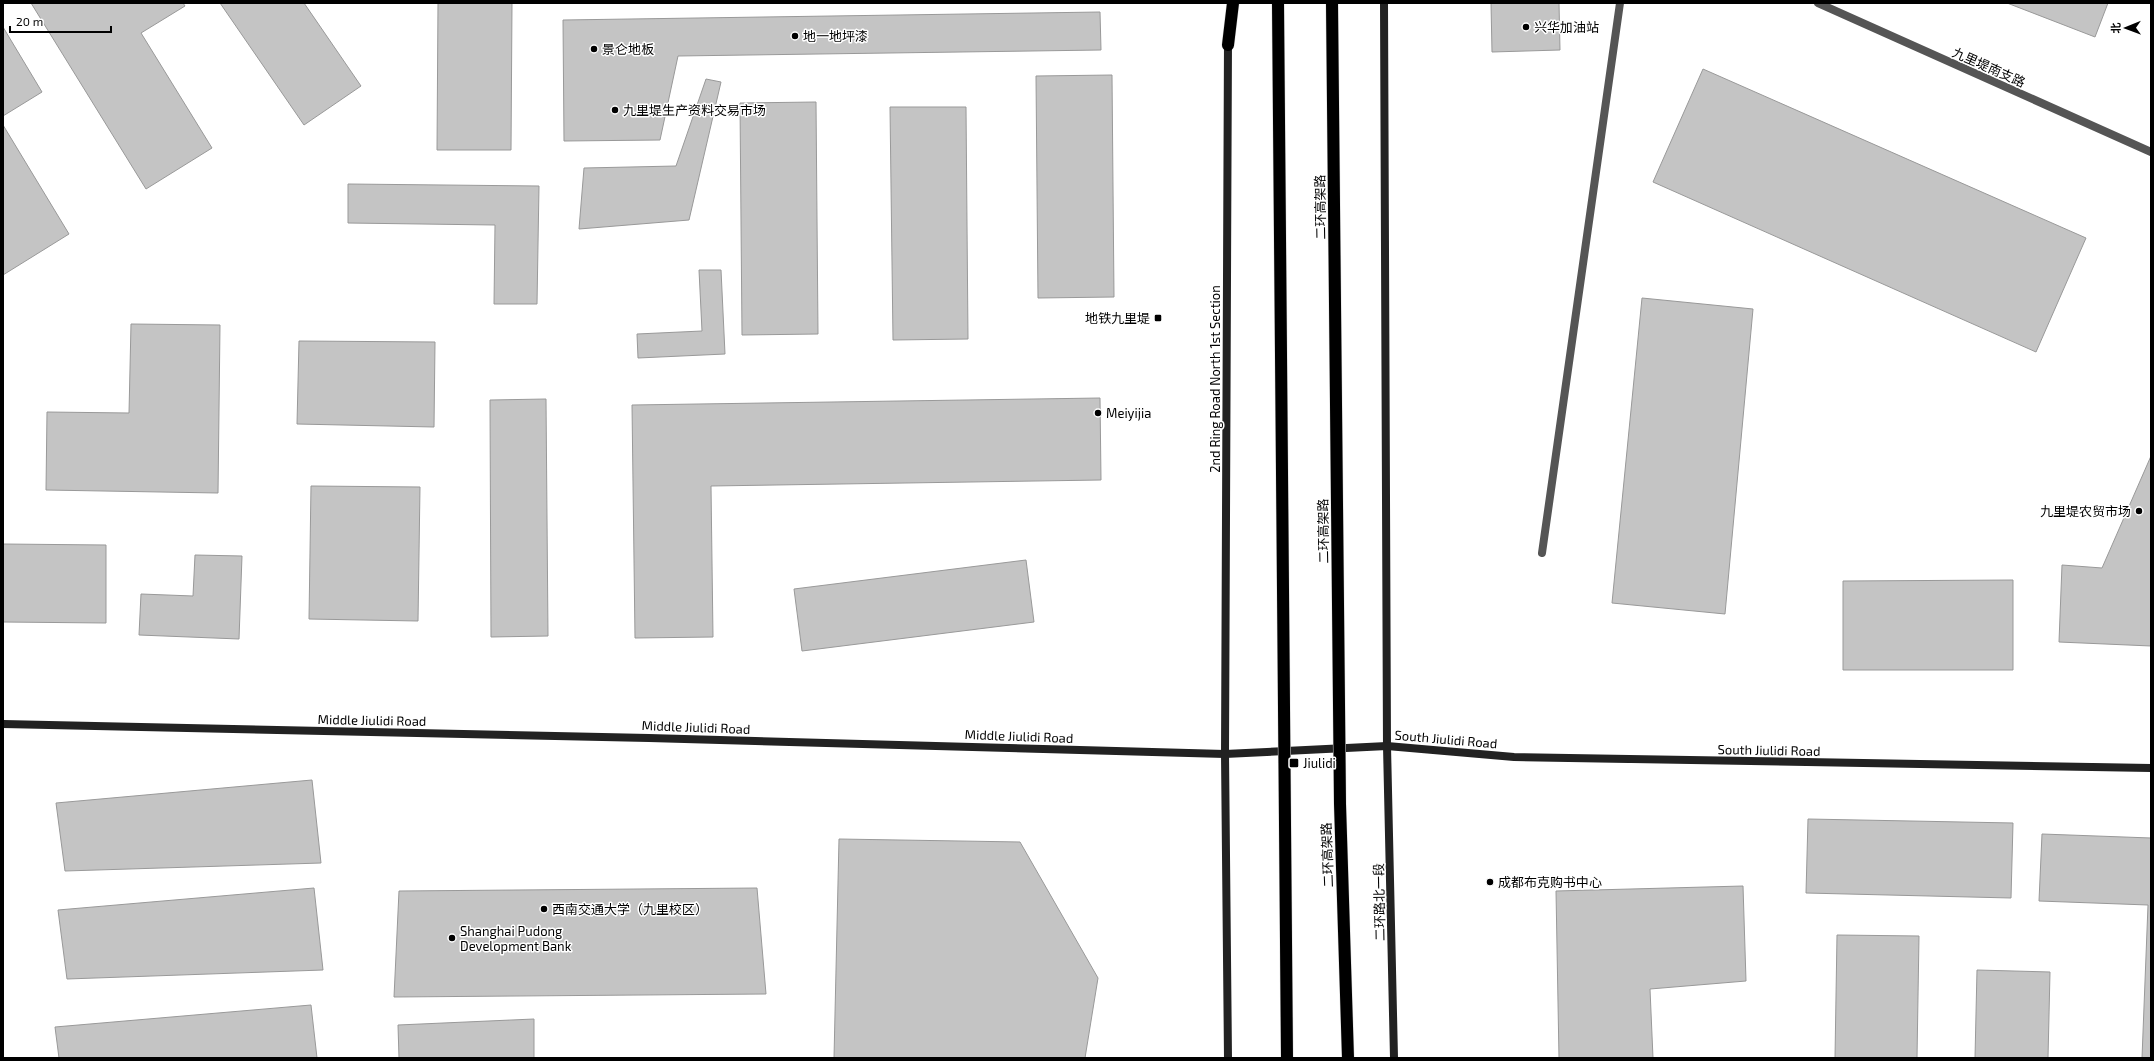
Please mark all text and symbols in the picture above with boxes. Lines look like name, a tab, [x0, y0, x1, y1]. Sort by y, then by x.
scale bar	[10, 8, 111, 34]
north arrow	[2106, 8, 2146, 48]
text: 20 m	[16, 14, 43, 28]
place label: 兴华加油站	[1534, 19, 1599, 35]
marker: 兴华加油站	[1521, 22, 1531, 32]
text: 北	[2109, 23, 2122, 34]
place label: 地一地坪漆	[803, 28, 868, 44]
marker: 地一地坪漆	[790, 31, 800, 41]
place label: 景仑地板	[602, 41, 654, 57]
marker: 景仑地板	[589, 44, 599, 54]
street label: 九里堤南支路	[1950, 44, 2028, 90]
place label: 九里堤生产资料交易市场	[623, 102, 766, 118]
marker: 九里堤生产资料交易市场	[610, 105, 620, 115]
street label: 二环高架路	[1311, 174, 1329, 240]
street label: 2nd Ring Road North 1st Section	[1207, 285, 1223, 473]
place label: 地铁九里堤	[1085, 310, 1150, 326]
marker: 地铁九里堤	[1153, 313, 1163, 323]
place label: Meiyijia	[1106, 405, 1151, 421]
marker: Meiyijia	[1093, 408, 1103, 418]
street label: 二环高架路	[1314, 498, 1332, 564]
place label: 九里堤农贸市场	[2040, 503, 2131, 519]
marker: 九里堤农贸市场	[2134, 506, 2144, 516]
street label: Middle Jiulidi Road	[318, 711, 426, 729]
street label: Middle Jiulidi Road	[641, 717, 751, 737]
street label: Middle Jiulidi Road	[964, 726, 1074, 746]
street label: South Jiulidi Road	[1394, 727, 1498, 751]
street label: South Jiulidi Road	[1717, 741, 1821, 759]
place label: Jiulidi	[1303, 755, 1336, 771]
marker: Jiulidi	[1288, 757, 1300, 769]
street label: 二环高架路	[1318, 822, 1336, 888]
street label: 二环路北一段	[1370, 863, 1388, 941]
place label: 成都布克购书中心	[1498, 874, 1602, 890]
marker: 成都布克购书中心	[1485, 877, 1495, 887]
place label: 西南交通大学（九里校区）	[552, 901, 708, 917]
marker: 西南交通大学（九里校区）	[539, 904, 549, 914]
place label: Shanghai Pudong Development Bank	[460, 923, 572, 954]
marker: Shanghai Pudong Development Bank	[447, 933, 457, 943]

